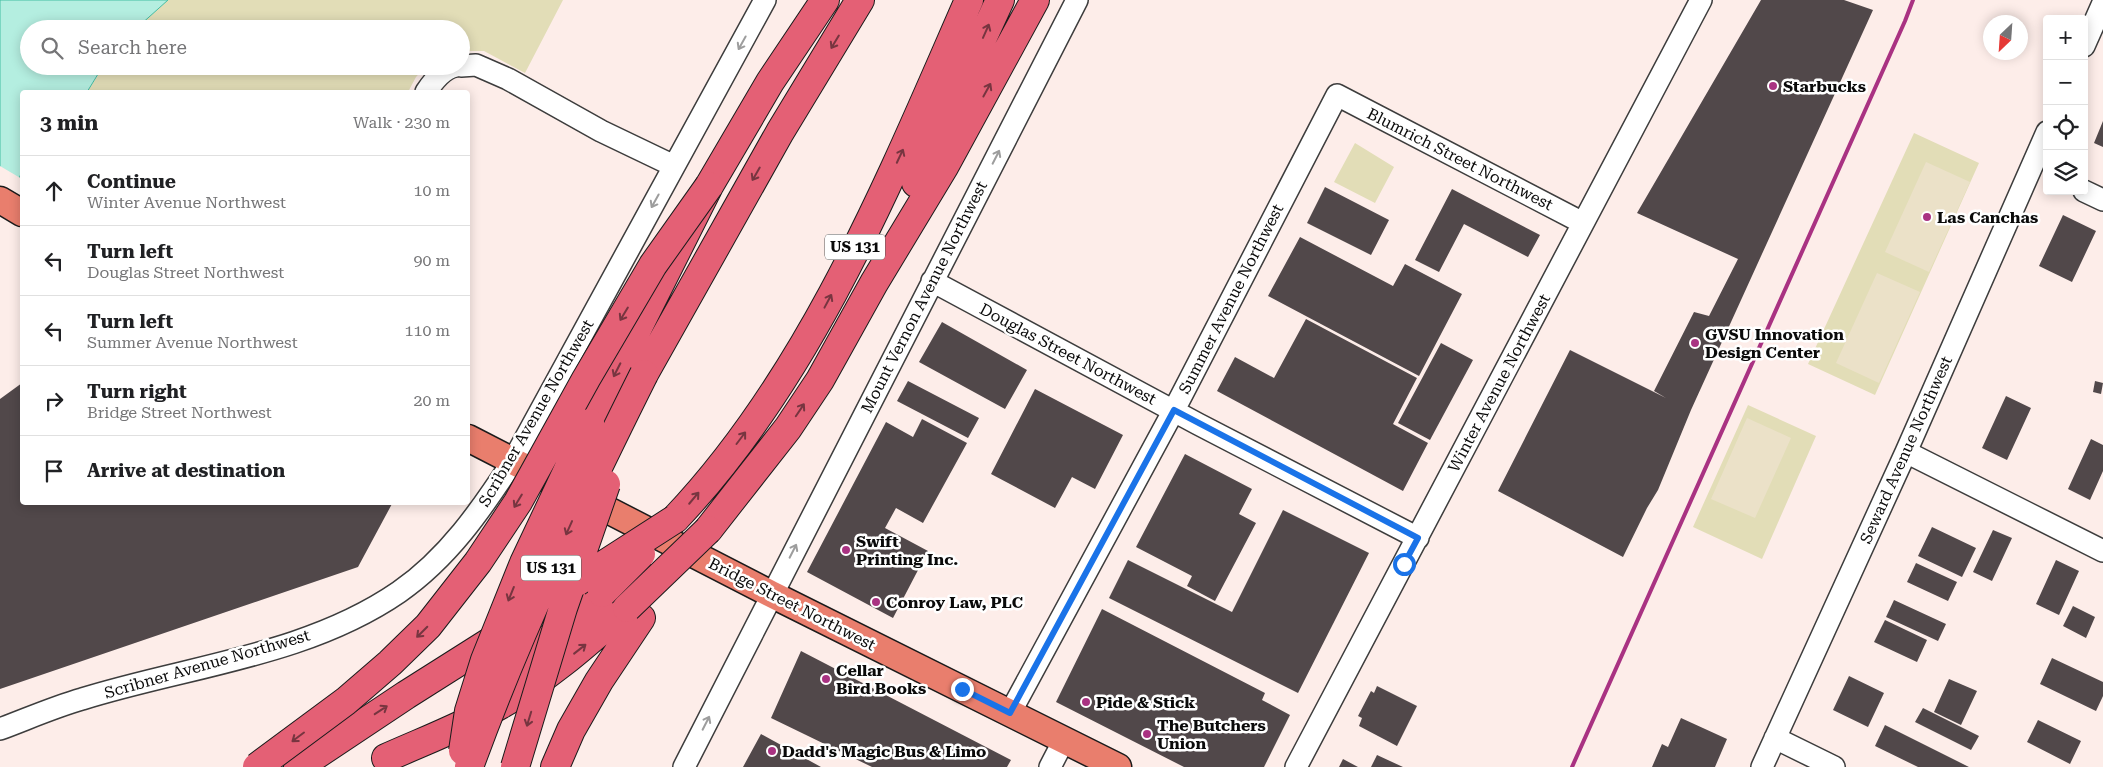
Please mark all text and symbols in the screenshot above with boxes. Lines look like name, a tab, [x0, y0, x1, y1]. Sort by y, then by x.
north arrow	[1983, 15, 2028, 60]
map controls	[2043, 15, 2088, 195]
button: +	[2043, 15, 2088, 60]
search box	[20, 20, 470, 75]
one-way arrow	[982, 24, 992, 39]
icon: search	[38, 34, 66, 62]
one-way arrow	[830, 34, 840, 48]
one-way arrow	[736, 35, 746, 49]
text: Search here	[78, 36, 187, 59]
button: −	[2043, 60, 2088, 105]
place label: Starbucks	[1783, 77, 1866, 96]
marker: Starbucks	[1767, 80, 1779, 92]
one-way arrow	[983, 83, 992, 98]
street label: Blumrich Street Northwest	[1364, 104, 1556, 214]
button: locate	[2043, 105, 2088, 150]
text: 3 min	[40, 111, 98, 135]
text: Walk · 230 m	[353, 113, 450, 132]
one-way arrow	[896, 149, 905, 164]
one-way arrow	[991, 150, 1001, 165]
button: layers	[2043, 150, 2088, 195]
one-way arrow	[751, 167, 761, 182]
text: Continue	[87, 170, 176, 193]
icon: ahead	[40, 177, 68, 205]
street label: Mount Vernon Avenue Northwest	[857, 178, 991, 416]
text: 10 m	[413, 181, 450, 200]
text: Winter Avenue Northwest	[87, 193, 286, 212]
one-way arrow	[650, 193, 660, 208]
street label: Summer Avenue Northwest	[1175, 201, 1287, 397]
place label: Las Canchas	[1937, 208, 2038, 227]
marker: Las Canchas	[1921, 211, 1933, 223]
road number: US 131	[825, 234, 885, 260]
text: Turn left	[87, 240, 173, 263]
icon: left	[40, 247, 68, 275]
text: 90 m	[413, 251, 450, 270]
text: Douglas Street Northwest	[87, 263, 284, 282]
street label: Winter Avenue Northwest	[1444, 291, 1554, 475]
one-way arrow	[823, 294, 833, 309]
street label: Douglas Street Northwest	[976, 299, 1160, 409]
one-way arrow	[619, 306, 629, 321]
text: Turn left	[87, 310, 173, 333]
street label: Scribner Avenue Northwest	[475, 316, 597, 510]
icon: left	[40, 317, 68, 345]
text: 110 m	[404, 321, 450, 340]
place label: GVSU Innovation Design Center	[1705, 325, 1844, 362]
text: Summer Avenue Northwest	[87, 333, 298, 352]
marker: GVSU Innovation Design Center	[1689, 337, 1701, 349]
street label: Seward Avenue Northwest	[1856, 353, 1956, 547]
one-way arrow	[612, 363, 622, 378]
text: Turn right	[87, 380, 187, 403]
icon: right	[40, 387, 68, 415]
text: 20 m	[413, 391, 450, 410]
text: Bridge Street Northwest	[87, 403, 272, 422]
one-way arrow	[795, 403, 806, 417]
one-way arrow	[736, 431, 746, 445]
icon: arrive	[40, 457, 68, 485]
text: Arrive at destination	[87, 459, 285, 482]
one-way arrow	[688, 492, 699, 505]
one-way arrow	[513, 494, 523, 508]
one-way arrow	[563, 520, 573, 535]
place label: Swift Printing Inc.	[856, 532, 958, 569]
one-way arrow	[789, 544, 798, 559]
marker: Swift Printing Inc.	[840, 544, 852, 556]
route start	[1393, 553, 1416, 576]
street label: Bridge Street Northwest	[705, 554, 879, 654]
road number: US 131	[521, 556, 581, 580]
one-way arrow	[506, 586, 516, 601]
place label: Conroy Law, PLC	[886, 593, 1023, 612]
marker: Conroy Law, PLC	[870, 596, 882, 608]
street label: Scribner Avenue Northwest	[102, 626, 312, 702]
one-way arrow	[416, 626, 428, 638]
one-way arrow	[573, 643, 586, 654]
place label: Cellar Bird Books	[836, 661, 926, 698]
marker: Cellar Bird Books	[820, 673, 832, 685]
route end	[951, 678, 974, 701]
place label: Pide & Stick	[1096, 693, 1195, 712]
marker: Pide & Stick	[1080, 696, 1092, 708]
one-way arrow	[374, 705, 388, 716]
one-way arrow	[523, 711, 533, 727]
one-way arrow	[701, 716, 711, 731]
place label: The Butchers Union	[1157, 716, 1266, 753]
marker: The Butchers Union	[1141, 728, 1153, 740]
one-way arrow	[292, 731, 305, 742]
place label: Dadd's Magic Bus & Limo	[782, 742, 986, 761]
marker: Dadd's Magic Bus & Limo	[766, 745, 778, 757]

